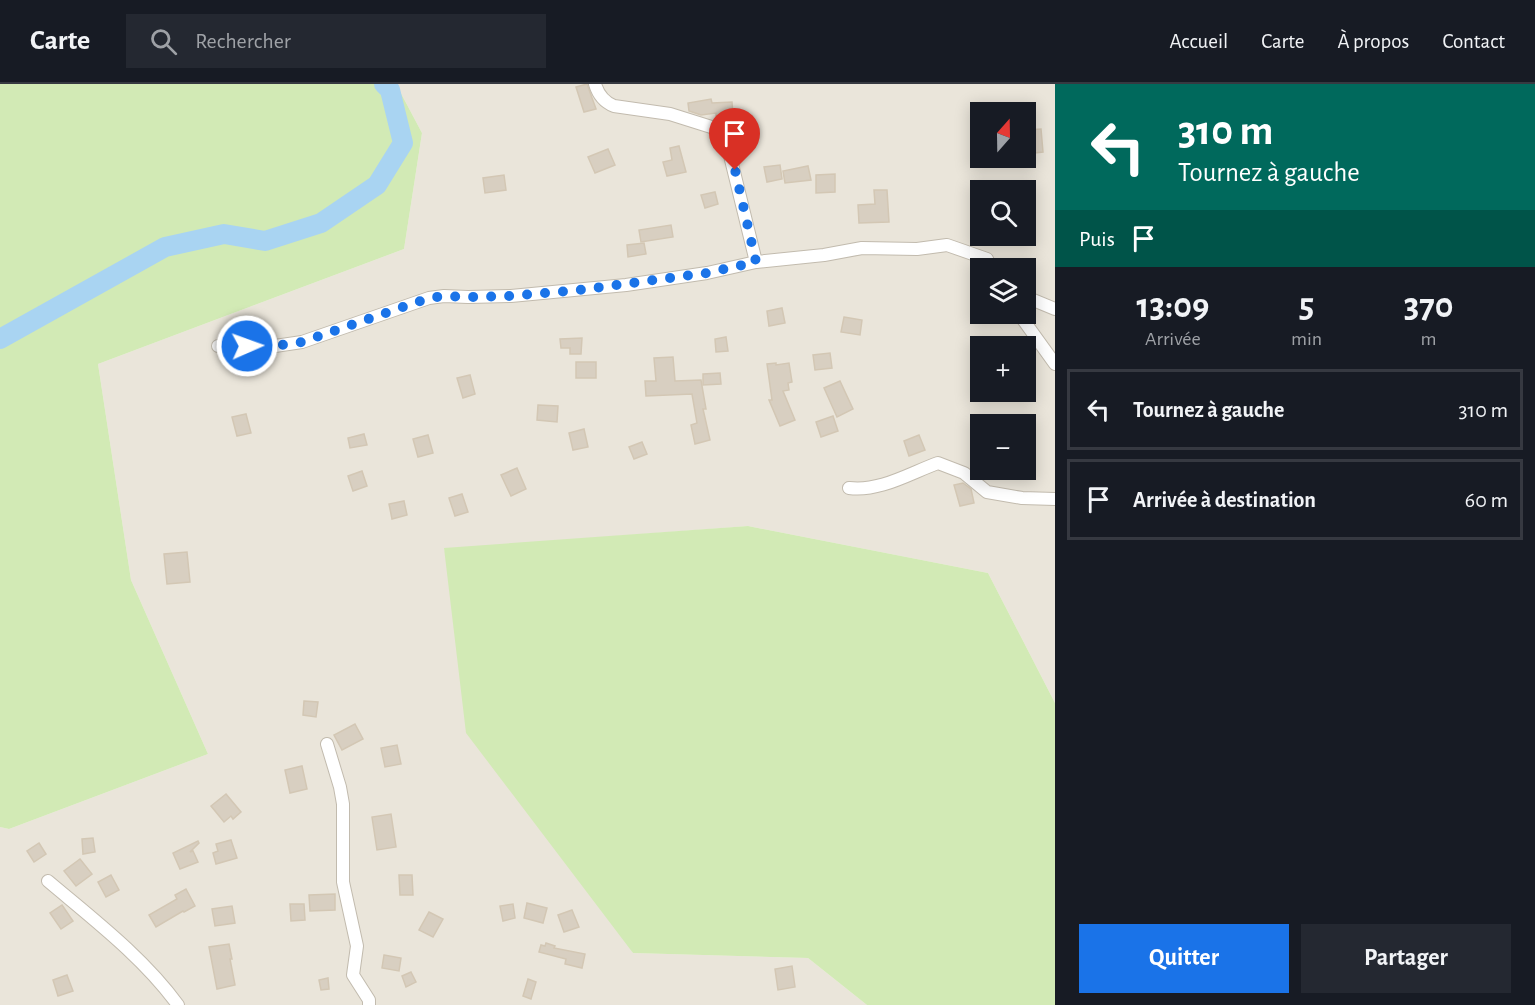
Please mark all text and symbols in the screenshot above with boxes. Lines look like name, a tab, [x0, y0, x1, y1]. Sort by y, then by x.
search box	[126, 14, 546, 68]
icon: search	[147, 25, 180, 58]
text: Carte	[30, 27, 90, 55]
text: Rechercher	[195, 30, 291, 52]
text: Accueil	[1170, 31, 1228, 52]
text: Carte	[1261, 31, 1304, 52]
text: À propos	[1337, 31, 1409, 52]
text: Contact	[1442, 31, 1505, 52]
north arrow	[970, 102, 1036, 168]
map controls	[970, 102, 1036, 480]
pin	[709, 108, 760, 170]
icon: left	[1079, 108, 1157, 186]
text: 310 m	[1178, 110, 1273, 152]
icon: arrive	[718, 117, 751, 150]
text: Tournez à gauche	[1178, 159, 1360, 186]
button: search	[970, 180, 1036, 246]
icon: arrive	[1127, 222, 1160, 255]
text: Puis	[1079, 228, 1115, 250]
button: layers	[970, 258, 1036, 324]
text: 13:09	[1137, 288, 1209, 324]
text: 5	[1299, 288, 1314, 324]
text: 370	[1404, 288, 1453, 324]
position arrow	[215, 314, 279, 378]
text: Arrivée	[1145, 329, 1201, 349]
text: min	[1291, 329, 1322, 349]
text: m	[1421, 329, 1437, 349]
button: +	[970, 336, 1036, 402]
icon: left	[1082, 393, 1115, 426]
text: Tournez à gauche	[1133, 399, 1284, 421]
text: 310 m	[1459, 399, 1508, 421]
button: −	[970, 414, 1036, 480]
icon: arrive	[1082, 483, 1115, 516]
text: Arrivée à destination	[1133, 489, 1316, 511]
text: 60 m	[1465, 489, 1508, 511]
button: Quitter	[1079, 924, 1289, 993]
button: Partager	[1301, 924, 1511, 993]

